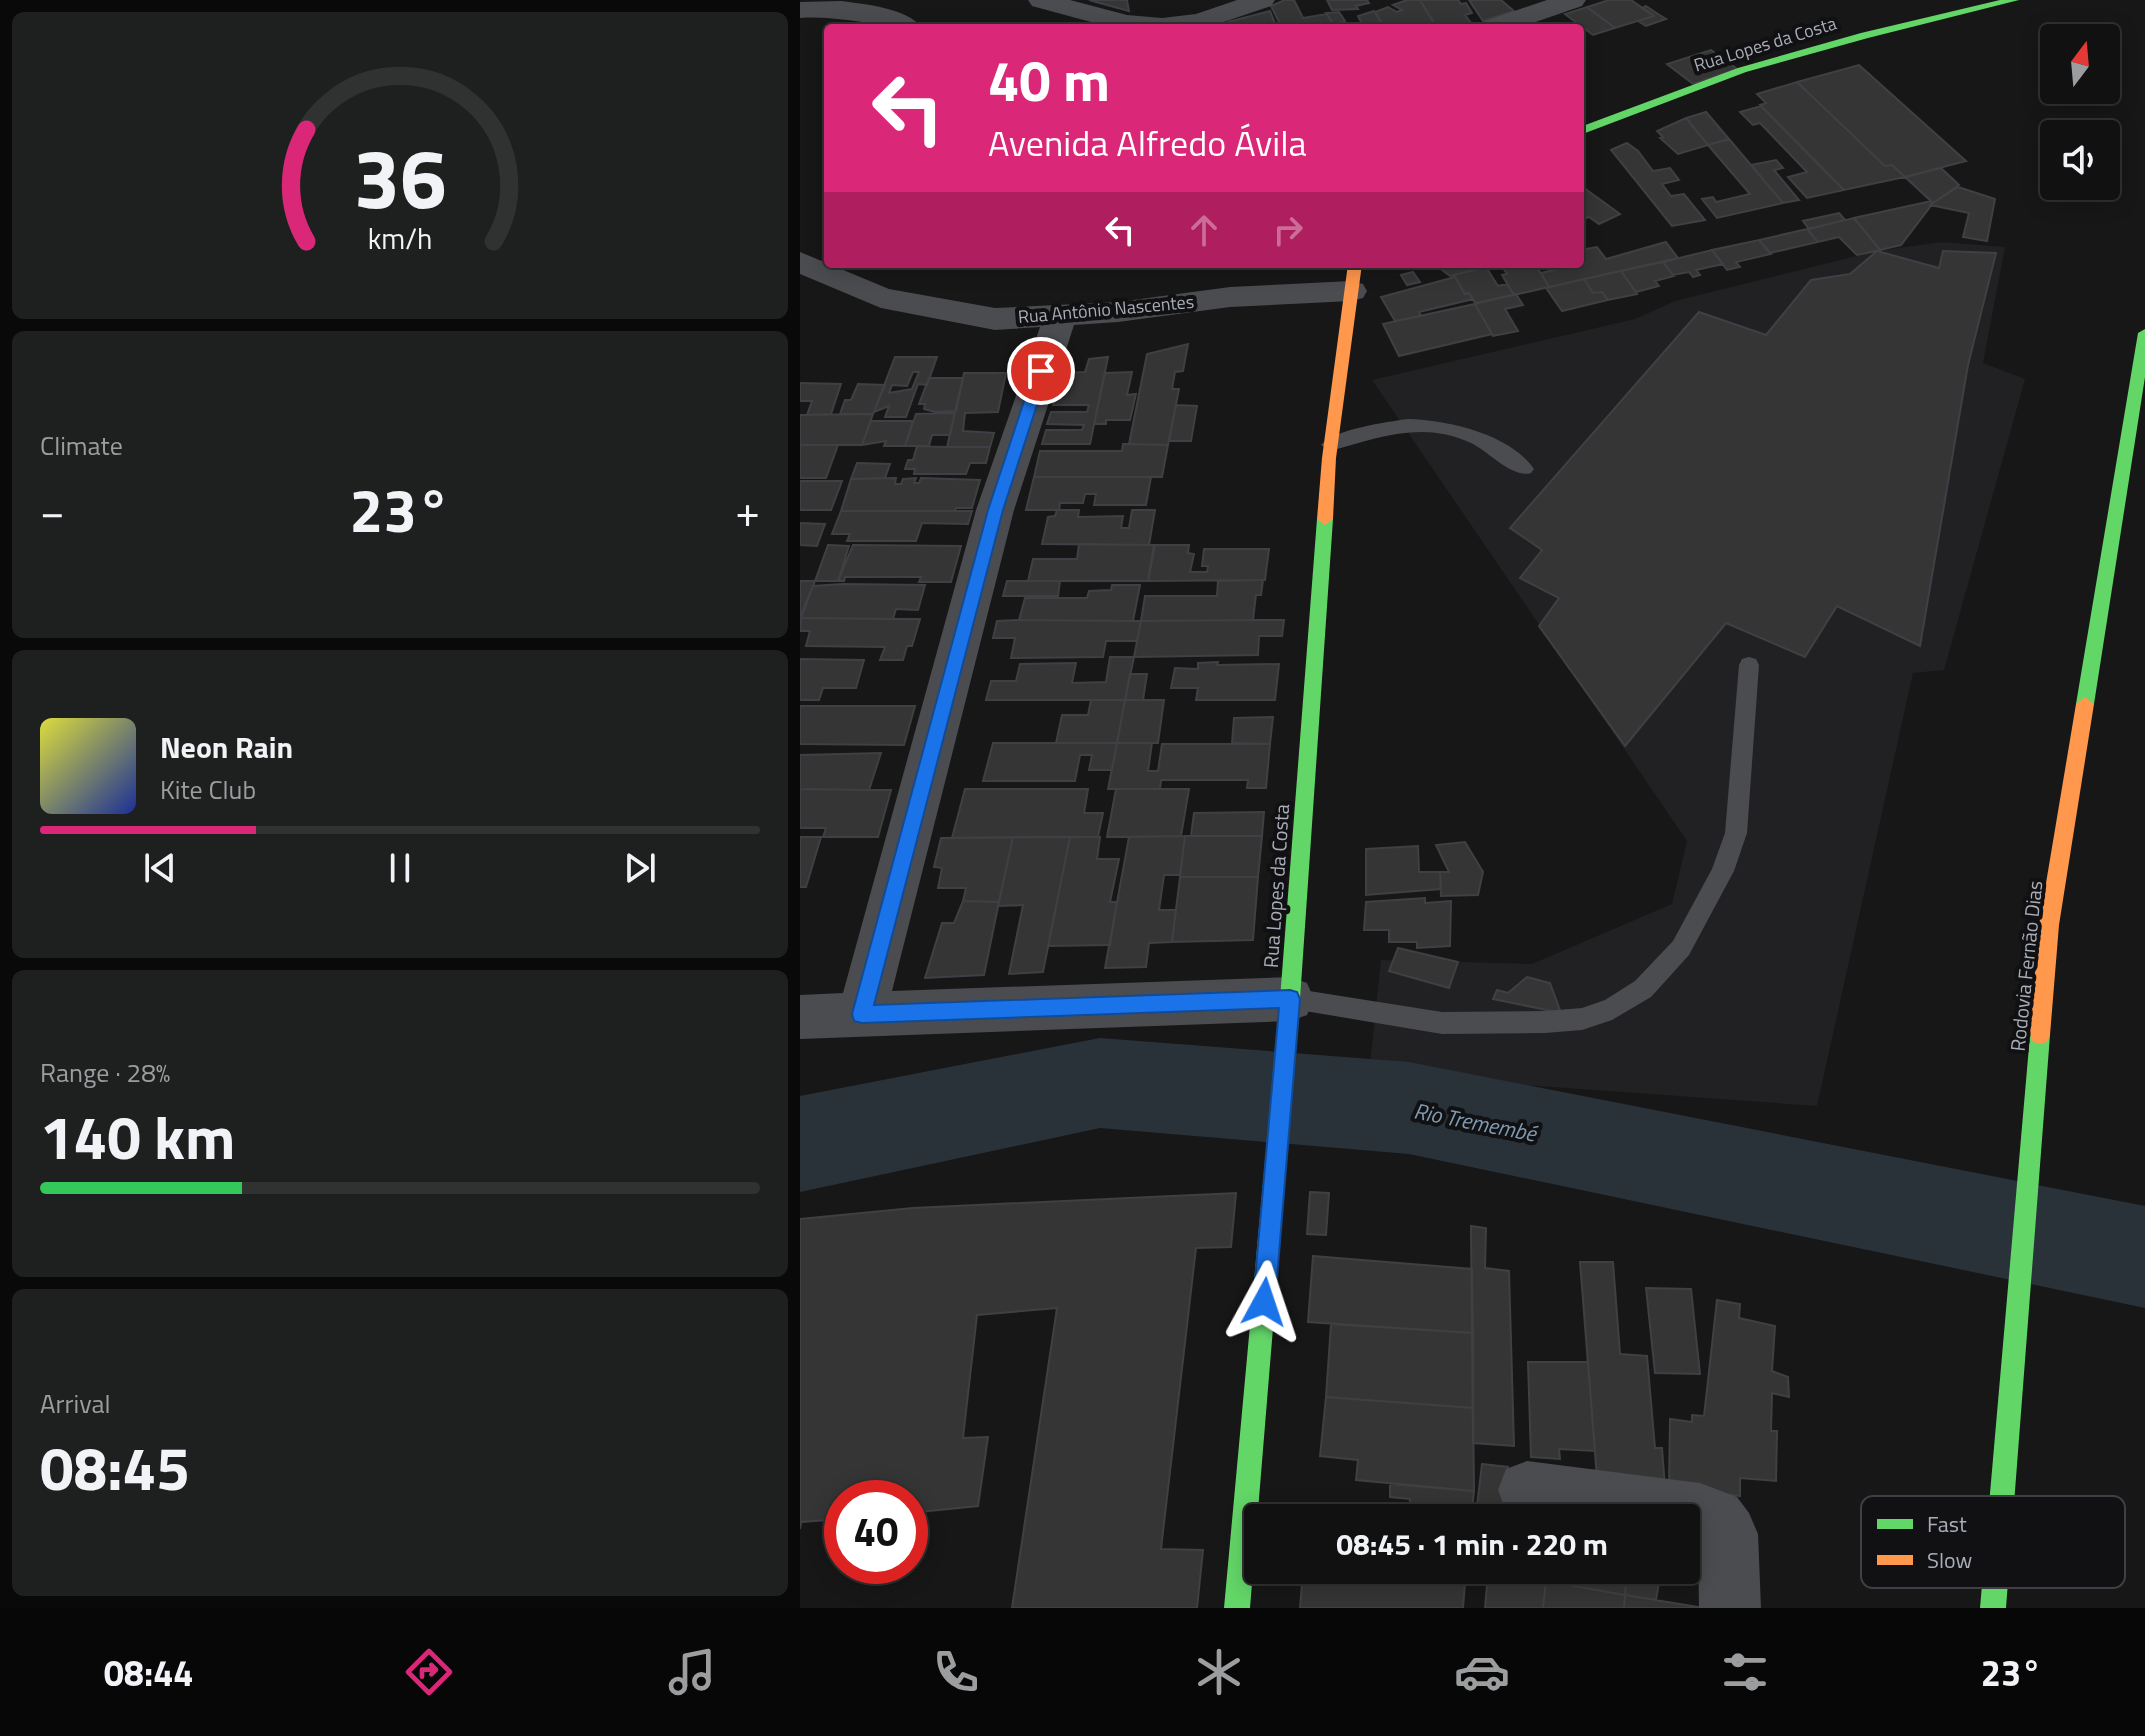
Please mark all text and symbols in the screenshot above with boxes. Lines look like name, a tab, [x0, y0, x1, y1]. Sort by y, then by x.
street label: Rua Lopes da Costa	[1690, 9, 1840, 79]
north arrow	[2040, 24, 2120, 104]
map controls	[2040, 24, 2120, 200]
text: 40 m	[988, 38, 1110, 123]
icon: left	[856, 56, 960, 160]
text: 36	[353, 113, 447, 239]
text: Avenida Alfredo Ávila	[988, 115, 1307, 170]
button: sound	[2040, 120, 2120, 200]
icon: left	[1098, 208, 1142, 252]
icon: ahead	[1182, 208, 1226, 252]
icon: right	[1266, 208, 1310, 252]
text: km/h	[368, 217, 432, 260]
street label: Rua Antônio Nascentes	[1017, 288, 1195, 330]
pin	[1007, 337, 1075, 405]
icon: arrive	[1019, 349, 1063, 393]
text: Climate	[40, 426, 123, 465]
text: 23°	[350, 464, 450, 555]
text: −	[40, 477, 65, 544]
text: +	[735, 477, 760, 544]
text: Neon Rain	[160, 724, 293, 770]
text: Kite Club	[160, 770, 256, 809]
street label: Rua Lopes da Costa	[1255, 803, 1297, 969]
icon: previous	[138, 846, 182, 890]
icon: pause	[378, 846, 422, 890]
icon: next	[618, 846, 662, 890]
street label: Rodovia Fernão Dias	[2002, 879, 2050, 1053]
text: Range · 28%	[40, 1053, 170, 1092]
text: 140 km	[40, 1091, 235, 1182]
water label: Rio Tremembé	[1411, 1094, 1541, 1151]
position arrow	[1222, 1260, 1306, 1344]
text: Arrival	[40, 1384, 111, 1423]
text: 08:45	[40, 1422, 190, 1513]
speed limit sign: 40	[824, 1480, 928, 1584]
legend	[1861, 1496, 2125, 1588]
text: Fast	[1927, 1507, 1967, 1541]
text: 08:45 · 1 min · 220 m	[1336, 1521, 1608, 1567]
text: Slow	[1927, 1543, 1973, 1577]
icon: directions	[401, 1644, 457, 1700]
icon: music	[664, 1644, 720, 1700]
icon: phone	[928, 1644, 984, 1700]
icon: climate	[1191, 1644, 1247, 1700]
icon: car	[1454, 1644, 1510, 1700]
icon: filters	[1717, 1644, 1773, 1700]
text: 08:44	[104, 1645, 194, 1700]
text: 23°	[1981, 1645, 2041, 1700]

